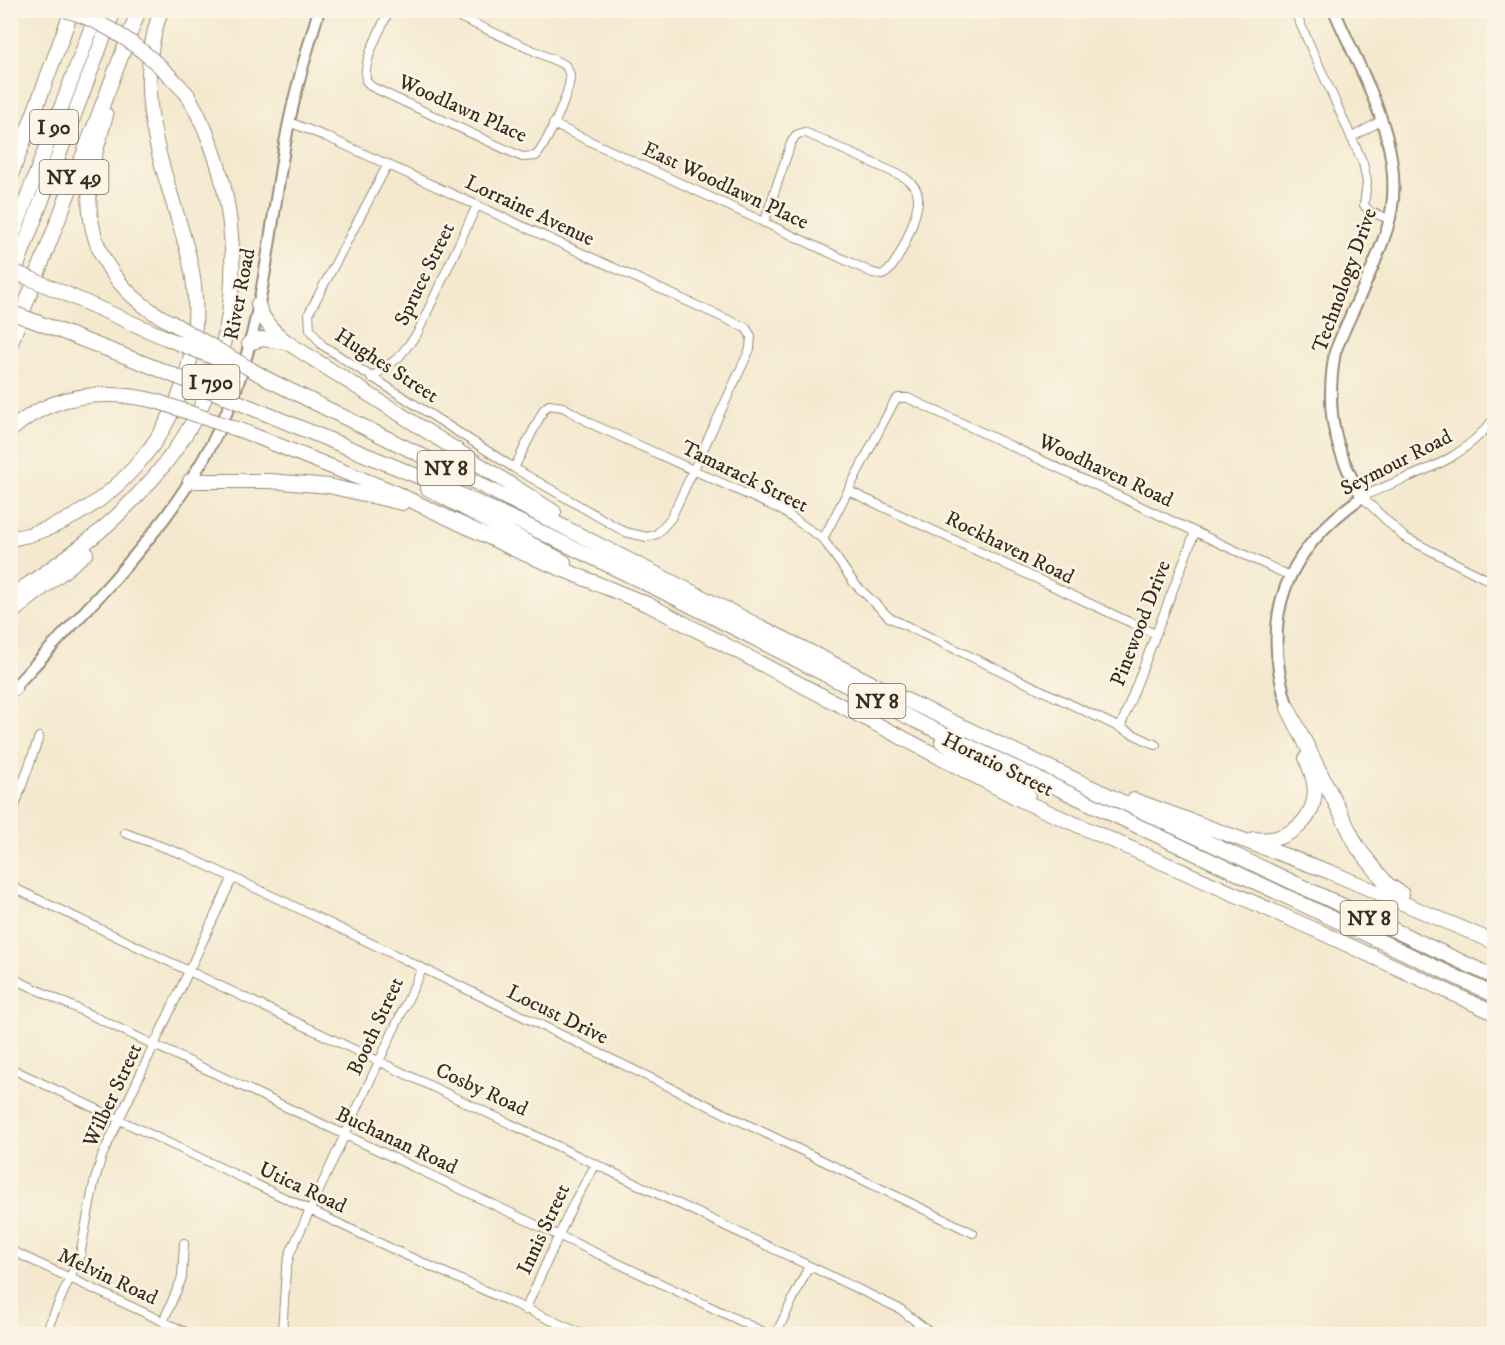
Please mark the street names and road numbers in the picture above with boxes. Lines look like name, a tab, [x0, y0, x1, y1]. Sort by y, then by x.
street label: Woodlawn Place	[393, 69, 531, 149]
road number: I 90	[30, 110, 78, 144]
street label: East Woodlawn Place	[638, 136, 813, 236]
road number: NY 49	[40, 160, 109, 194]
street label: Lorraine Avenue	[461, 170, 599, 252]
street label: Technology Drive	[1307, 204, 1383, 356]
street label: Spruce Street	[389, 218, 461, 330]
street label: River Road	[218, 246, 262, 342]
street label: Hughes Street	[330, 323, 443, 409]
road number: I 790	[182, 365, 240, 399]
street label: Seymour Road	[1336, 423, 1457, 502]
street label: Woodhaven Road	[1033, 428, 1178, 514]
street label: Tamarack Street	[677, 435, 813, 519]
road number: NY 8	[418, 451, 474, 485]
street label: Rockhaven Road	[941, 505, 1079, 591]
street label: Pinewood Drive	[1105, 556, 1177, 690]
road number: NY 8	[848, 684, 906, 718]
street label: Horatio Street	[938, 727, 1058, 803]
road number: NY 8	[1340, 901, 1398, 935]
street label: Booth Street	[342, 973, 410, 1080]
street label: Locust Drive	[503, 979, 613, 1051]
street label: Wilber Street	[77, 1039, 148, 1152]
street label: Cosby Road	[431, 1057, 532, 1123]
street label: Buchanan Road	[332, 1101, 462, 1181]
street label: Utica Road	[255, 1156, 351, 1220]
street label: Innis Street	[512, 1180, 576, 1279]
street label: Melvin Road	[53, 1242, 162, 1312]

